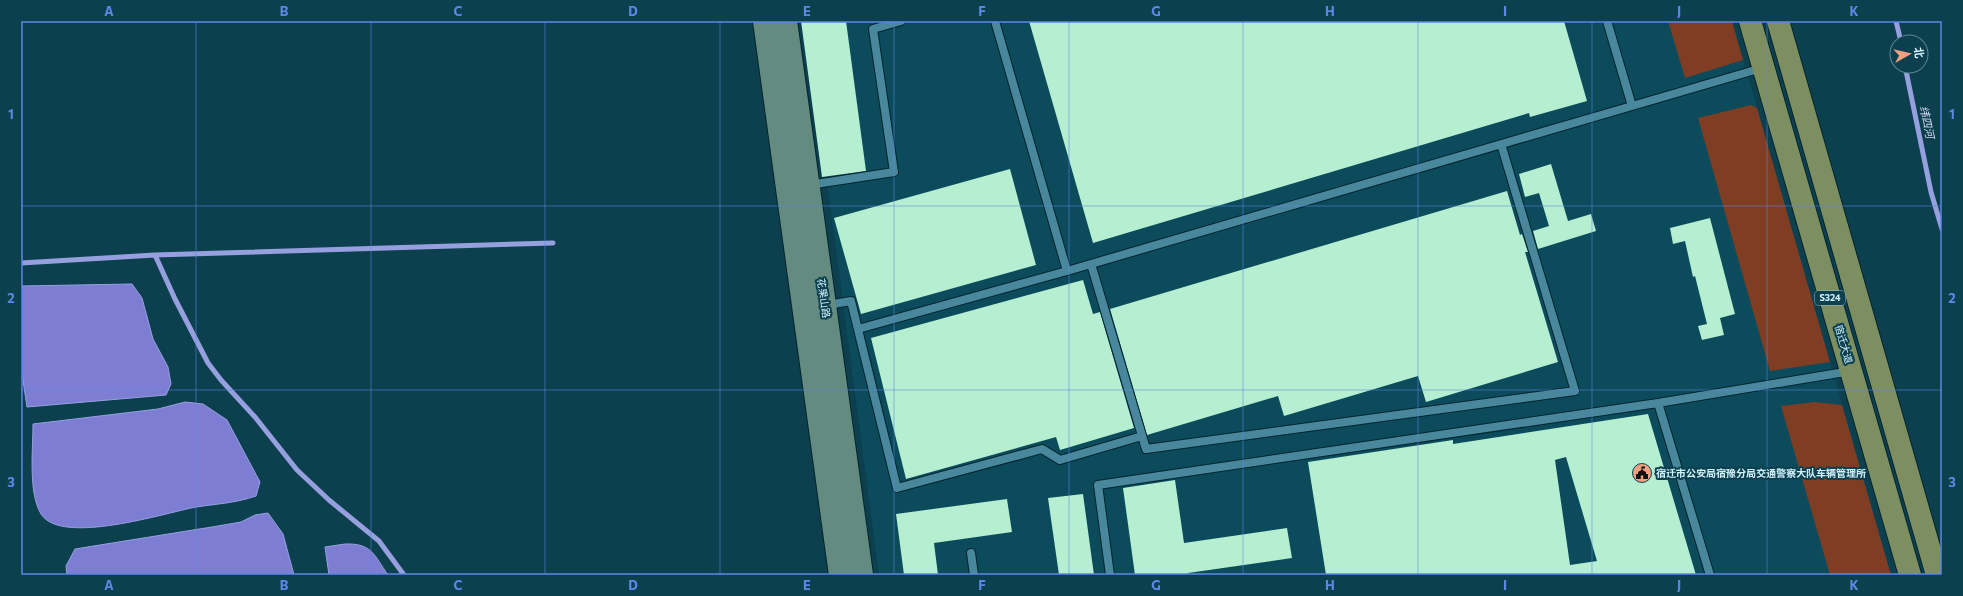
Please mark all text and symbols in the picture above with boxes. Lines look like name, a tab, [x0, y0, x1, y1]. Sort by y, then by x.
text: A	[104, 3, 114, 19]
text: B	[280, 3, 289, 19]
text: C	[454, 3, 463, 19]
text: D	[628, 3, 638, 19]
text: E	[803, 3, 811, 19]
text: F	[978, 3, 986, 19]
text: G	[1151, 3, 1161, 19]
text: H	[1325, 3, 1335, 19]
text: I	[1503, 3, 1507, 19]
text: J	[1677, 3, 1681, 19]
text: K	[1849, 3, 1859, 19]
north arrow	[1889, 34, 1929, 74]
text: 北	[1912, 46, 1927, 59]
water label: 纬四河	[1918, 104, 1938, 141]
text: 1	[8, 106, 14, 122]
text: 1	[1949, 106, 1955, 122]
street label: 花果山路	[815, 277, 833, 319]
text: 2	[7, 290, 15, 306]
text: 2	[1948, 290, 1956, 306]
road number: S324	[1815, 291, 1845, 305]
street label: 宿迁大道	[1833, 323, 1855, 365]
public building icon: 宿迁市公安局宿豫分局交通警察大队车辆管理所	[1631, 462, 1653, 484]
place label: 宿迁市公安局宿豫分局交通警察大队车辆管理所	[1656, 467, 1866, 479]
text: 3	[7, 474, 15, 490]
text: 3	[1948, 474, 1956, 490]
text: A	[104, 577, 114, 593]
text: B	[280, 577, 289, 593]
text: C	[454, 577, 463, 593]
text: D	[628, 577, 638, 593]
text: E	[803, 577, 811, 593]
text: F	[978, 577, 986, 593]
text: G	[1151, 577, 1161, 593]
text: H	[1325, 577, 1335, 593]
text: I	[1503, 577, 1507, 593]
text: J	[1677, 577, 1681, 593]
text: K	[1849, 577, 1859, 593]

